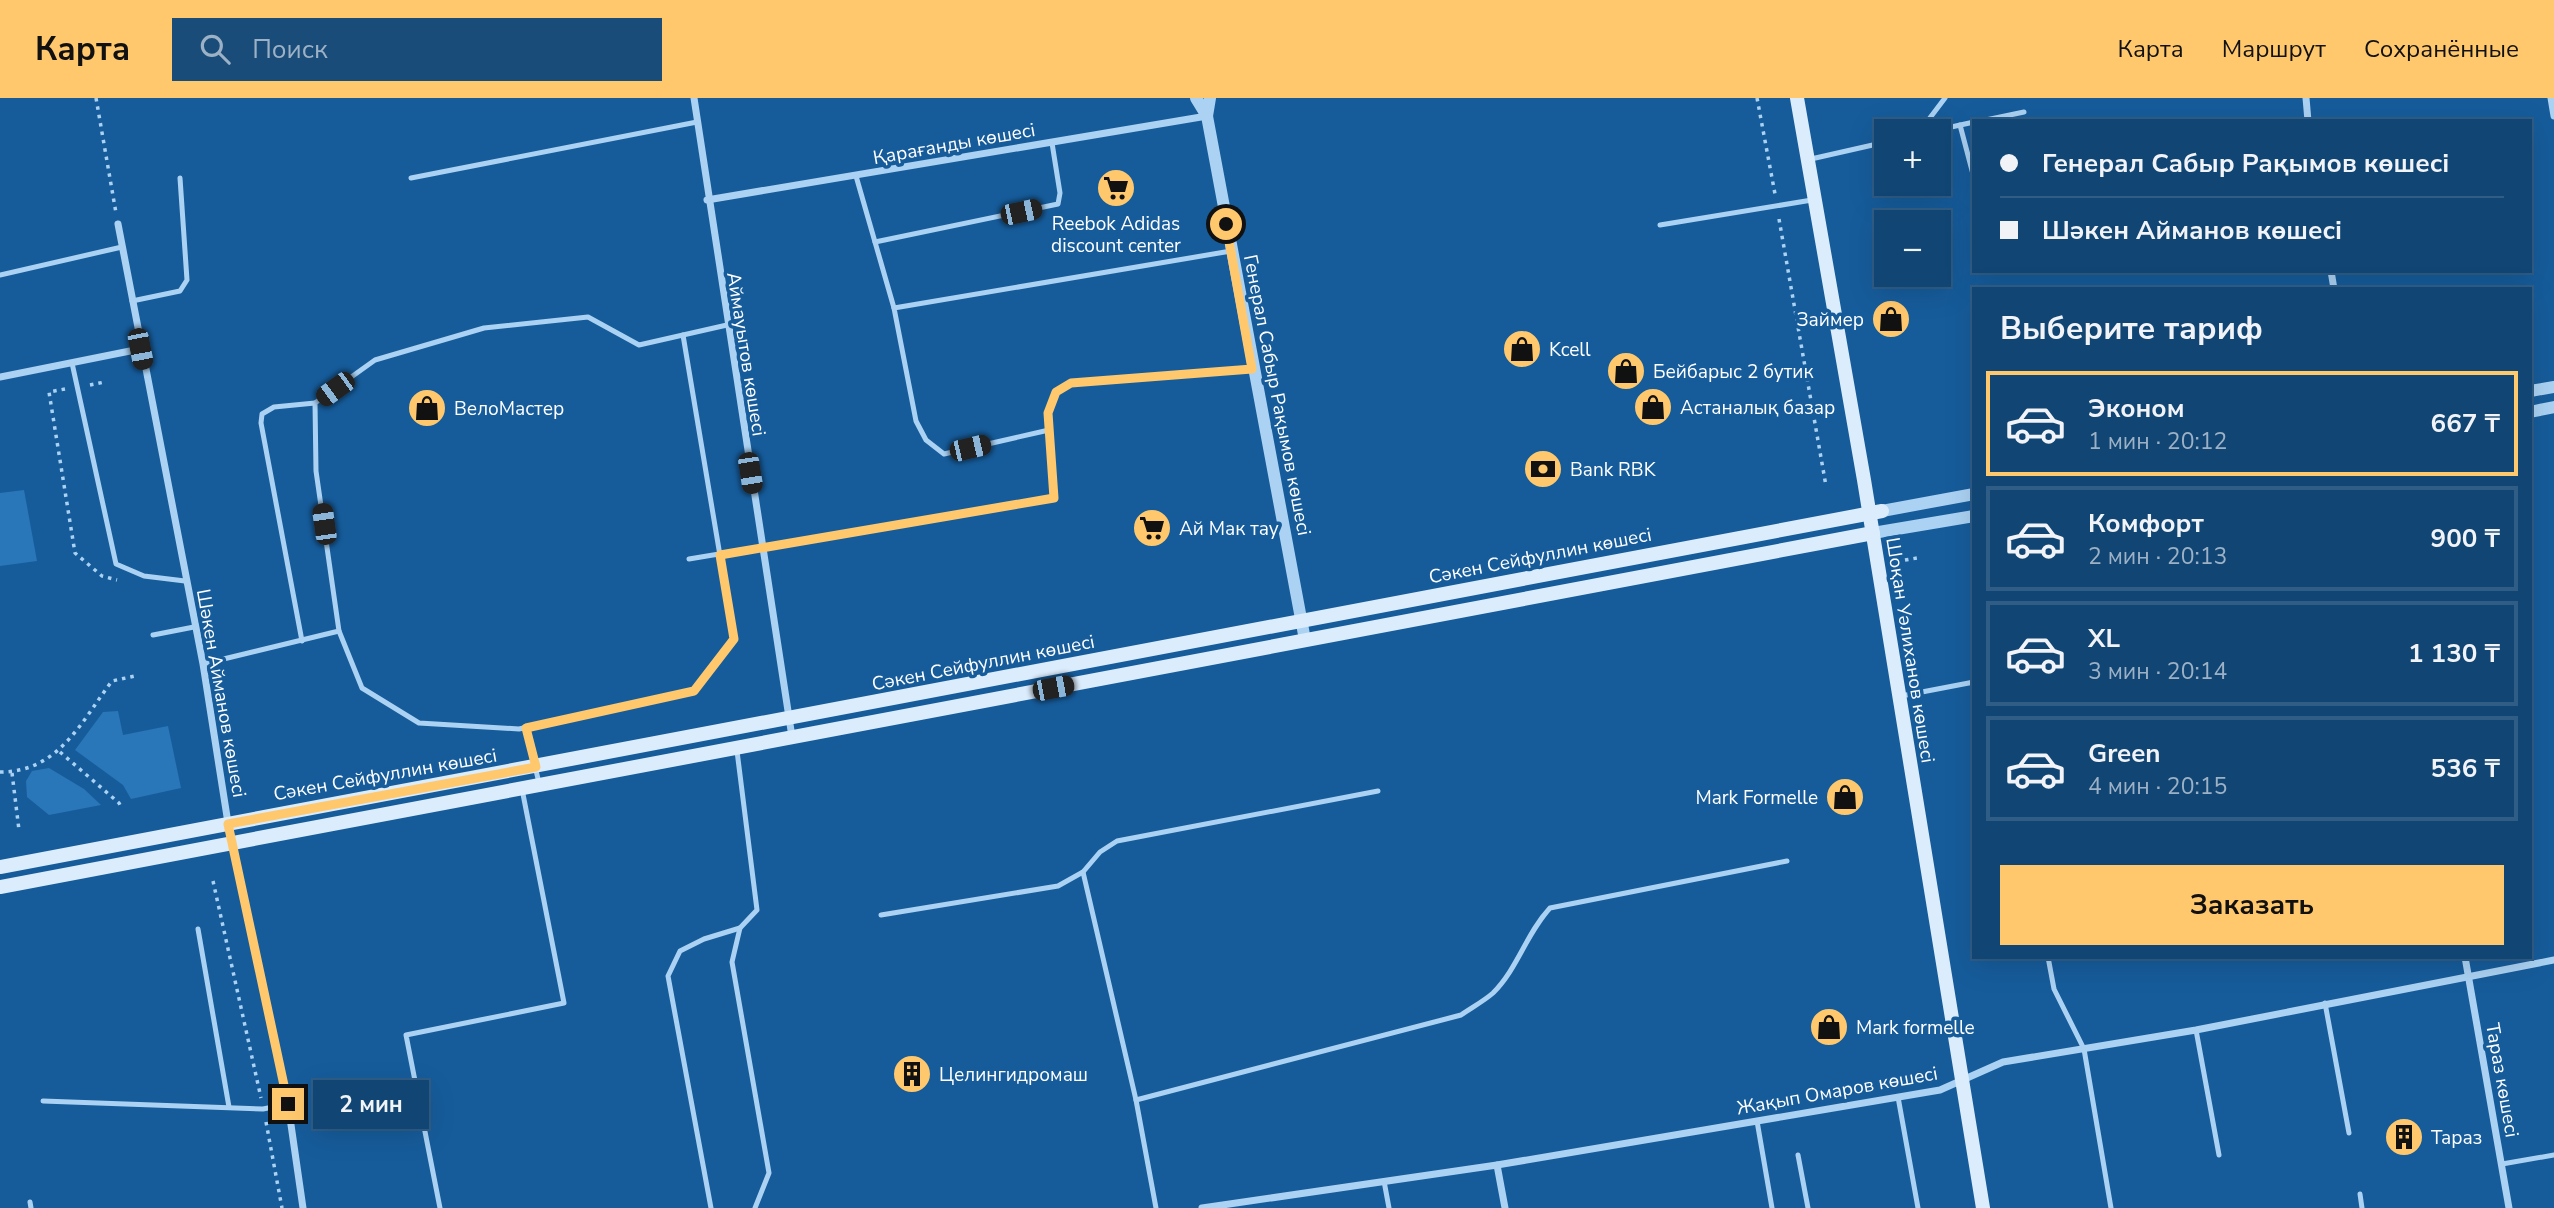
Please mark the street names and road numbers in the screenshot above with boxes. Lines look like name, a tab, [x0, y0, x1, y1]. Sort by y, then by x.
street label: Қарағанды көшесі	[871, 117, 1037, 171]
street label: Генерал Сабыр Рақымов көшесі	[1237, 252, 1317, 538]
street label: Аймауытов көшесі	[720, 270, 772, 438]
street label: Сәкен Сейфуллин көшесі	[1427, 522, 1654, 590]
street label: Шоқан Уәлиханов көшесі	[1879, 535, 1941, 765]
street label: Шәкен Айманов көшесі	[190, 587, 252, 799]
street label: Сәкен Сейфуллин көшесі	[870, 629, 1097, 697]
street label: Сәкен Сейфуллин көшесі	[271, 743, 499, 807]
street label: Тараз көшесі	[2479, 1021, 2525, 1139]
street label: Жақып Омаров көшесі	[1735, 1060, 1940, 1121]

